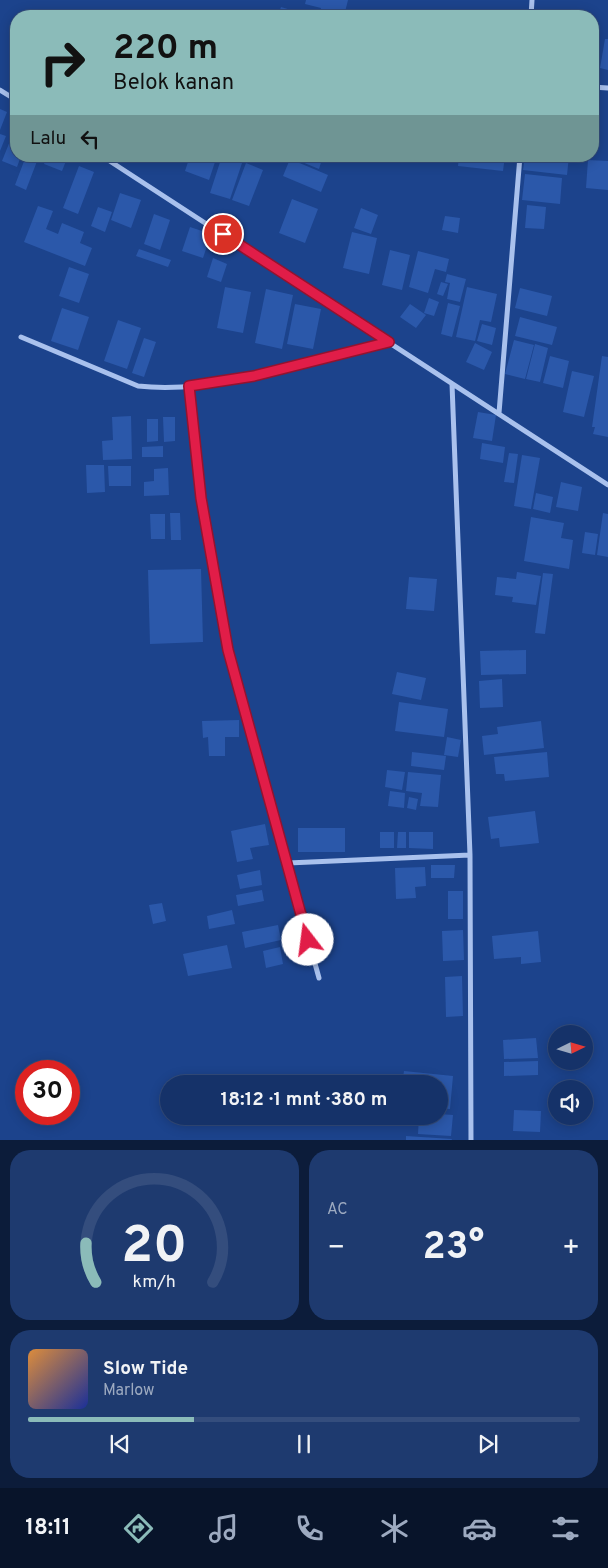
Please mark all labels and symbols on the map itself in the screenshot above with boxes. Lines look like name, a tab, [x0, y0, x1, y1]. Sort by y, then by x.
pin	[202, 213, 244, 255]
position arrow	[281, 913, 333, 965]
north arrow	[548, 1025, 592, 1070]
speed limit sign: 30	[15, 1060, 80, 1125]

